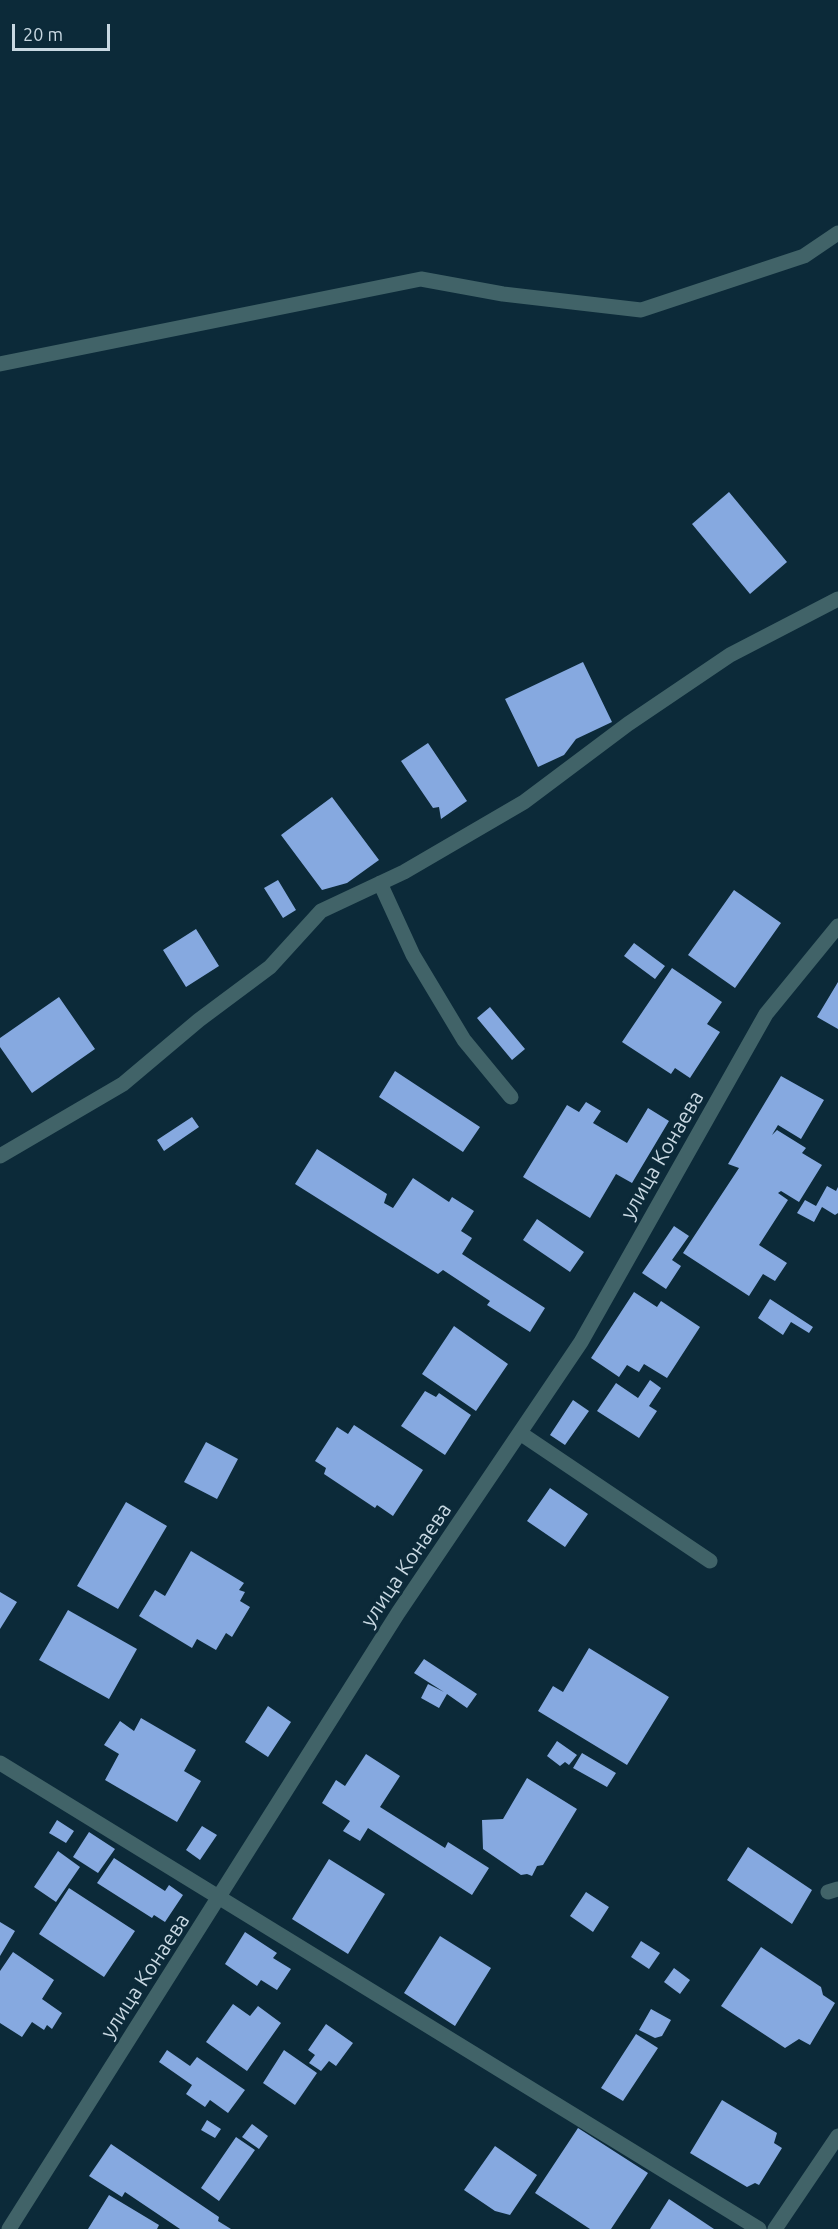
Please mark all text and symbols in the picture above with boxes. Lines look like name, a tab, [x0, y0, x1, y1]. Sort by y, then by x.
scale bar	[15, 12, 112, 50]
text: 20 m	[23, 24, 63, 44]
street label: улица Конаева	[615, 1086, 709, 1224]
street label: улица Конаева	[355, 1498, 457, 1632]
street label: улица Конаева	[95, 1909, 195, 2043]

